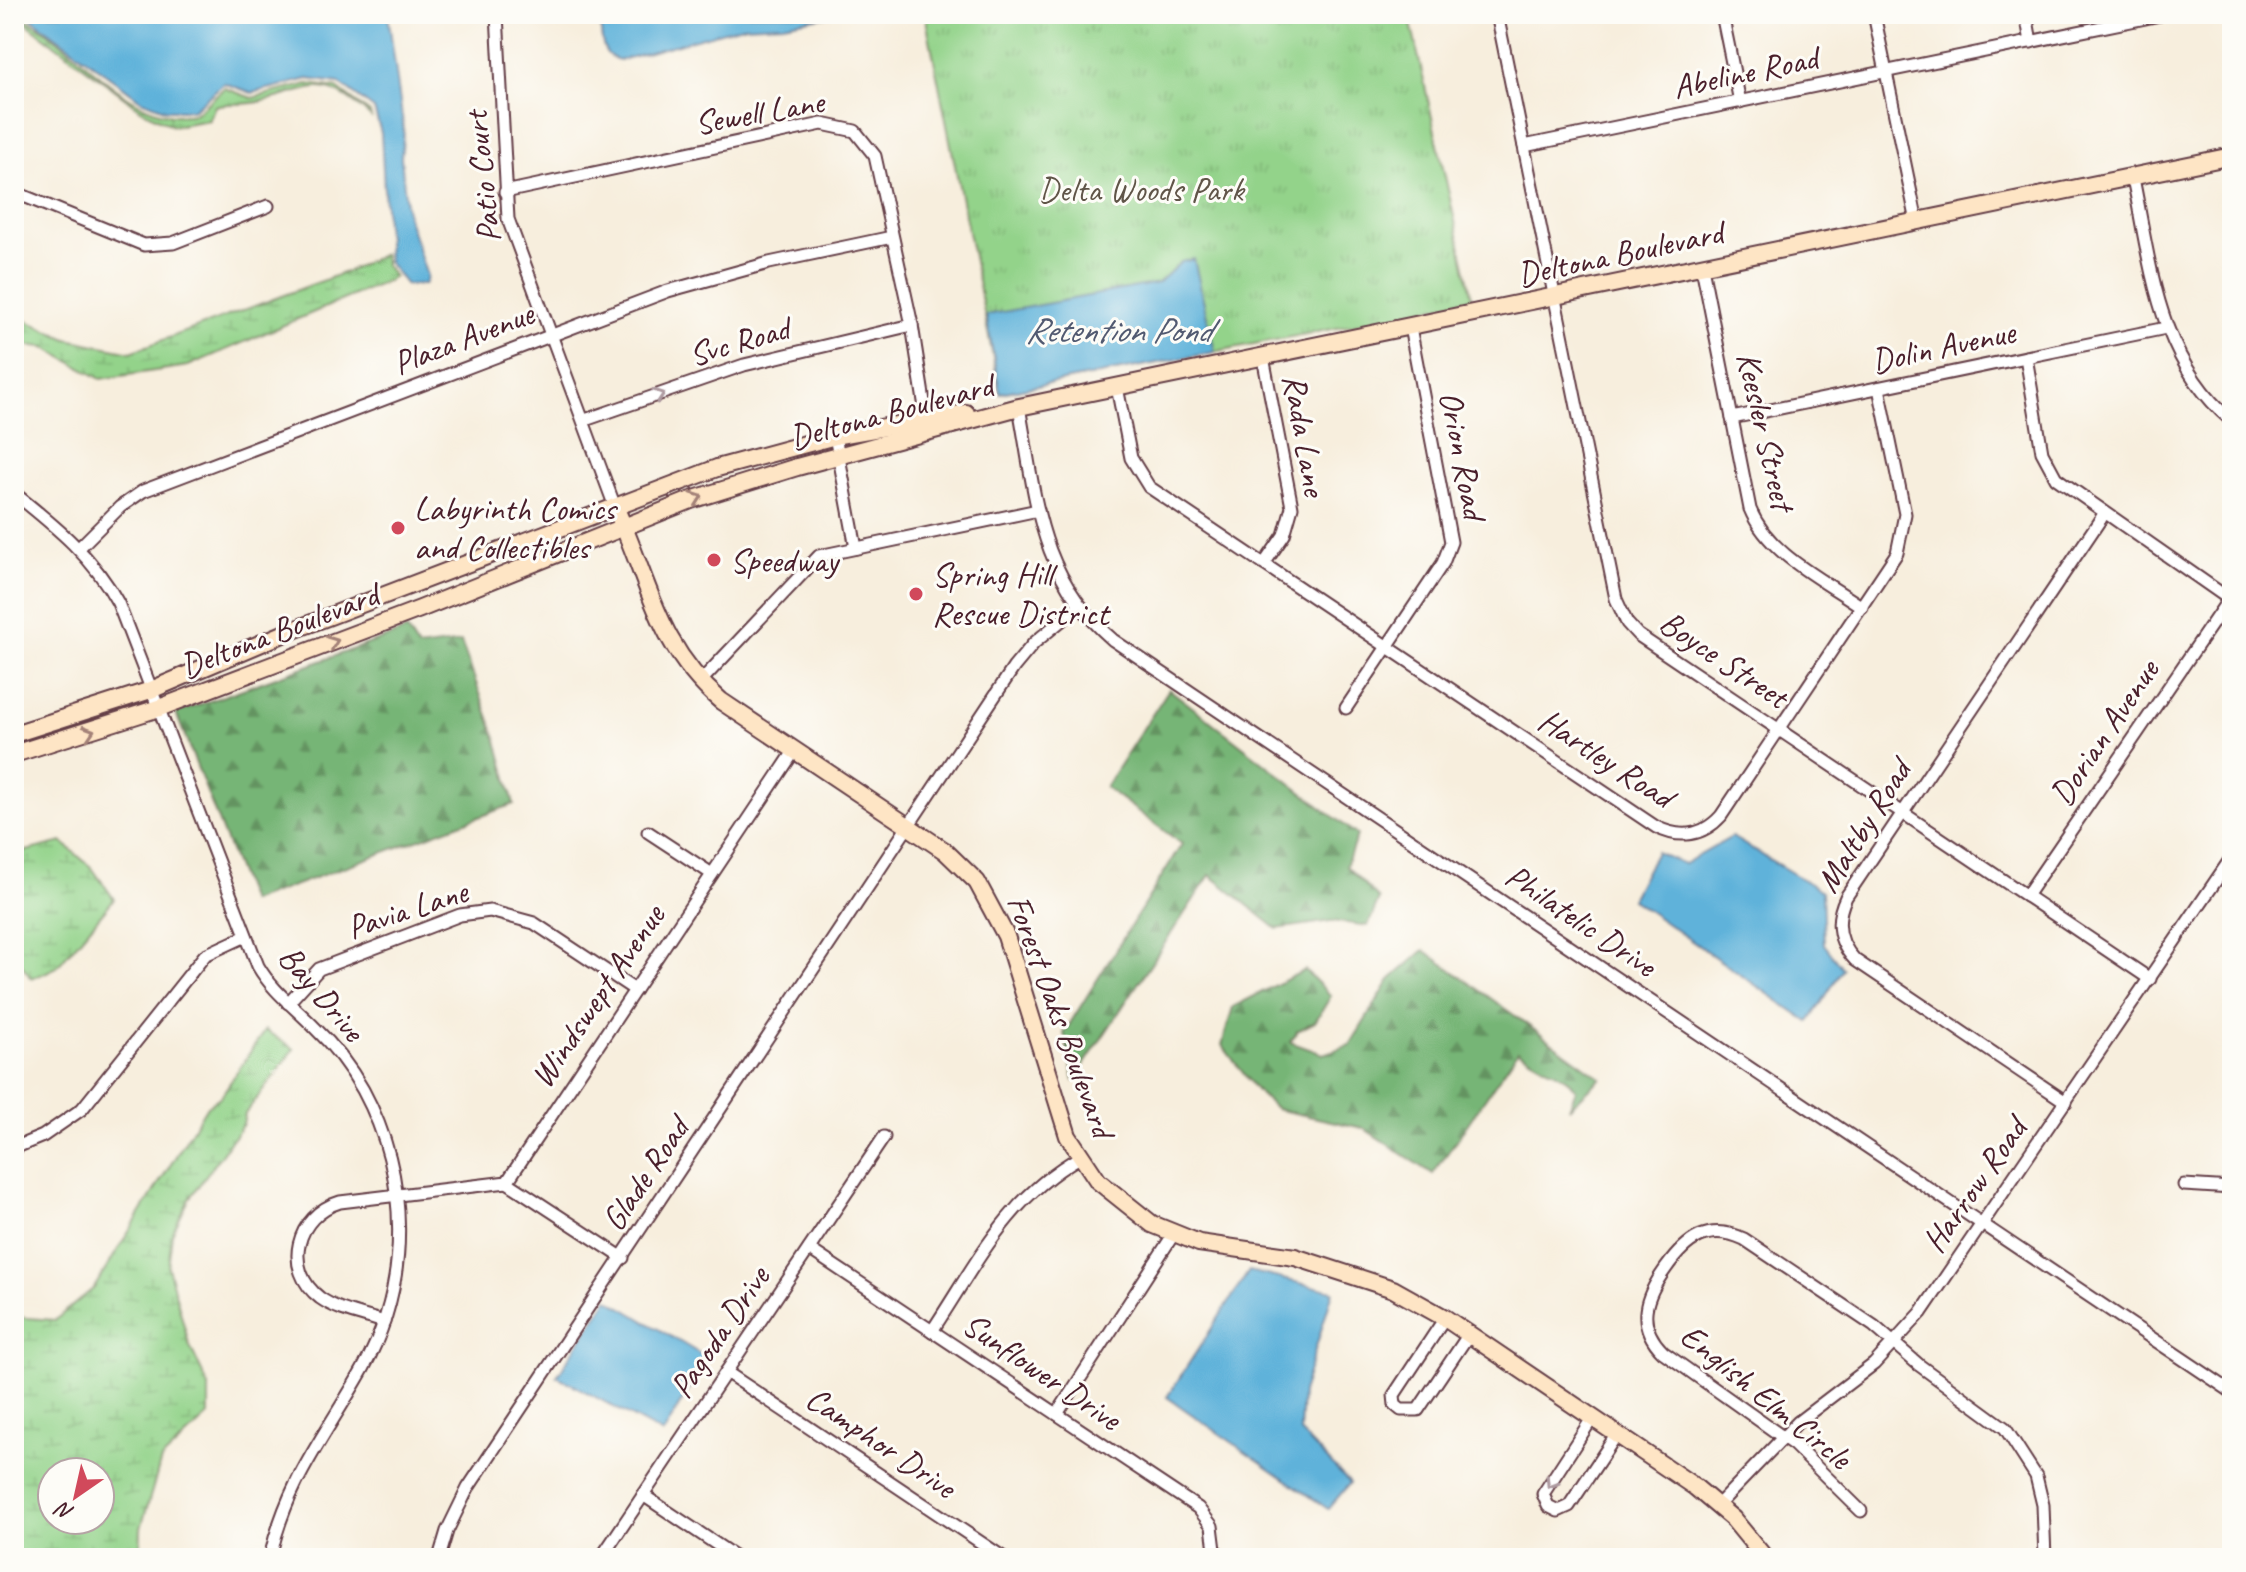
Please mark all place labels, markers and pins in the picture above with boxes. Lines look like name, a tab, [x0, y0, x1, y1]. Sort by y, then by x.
place label: Labyrinth Comics and Collectibles	[414, 487, 619, 569]
marker: Labyrinth Comics and Collectibles	[389, 519, 407, 537]
place label: Speedway	[730, 539, 840, 582]
marker: Speedway	[705, 551, 723, 569]
place label: Spring Hill Rescue District	[932, 553, 1112, 635]
marker: Spring Hill Rescue District	[907, 585, 925, 603]

